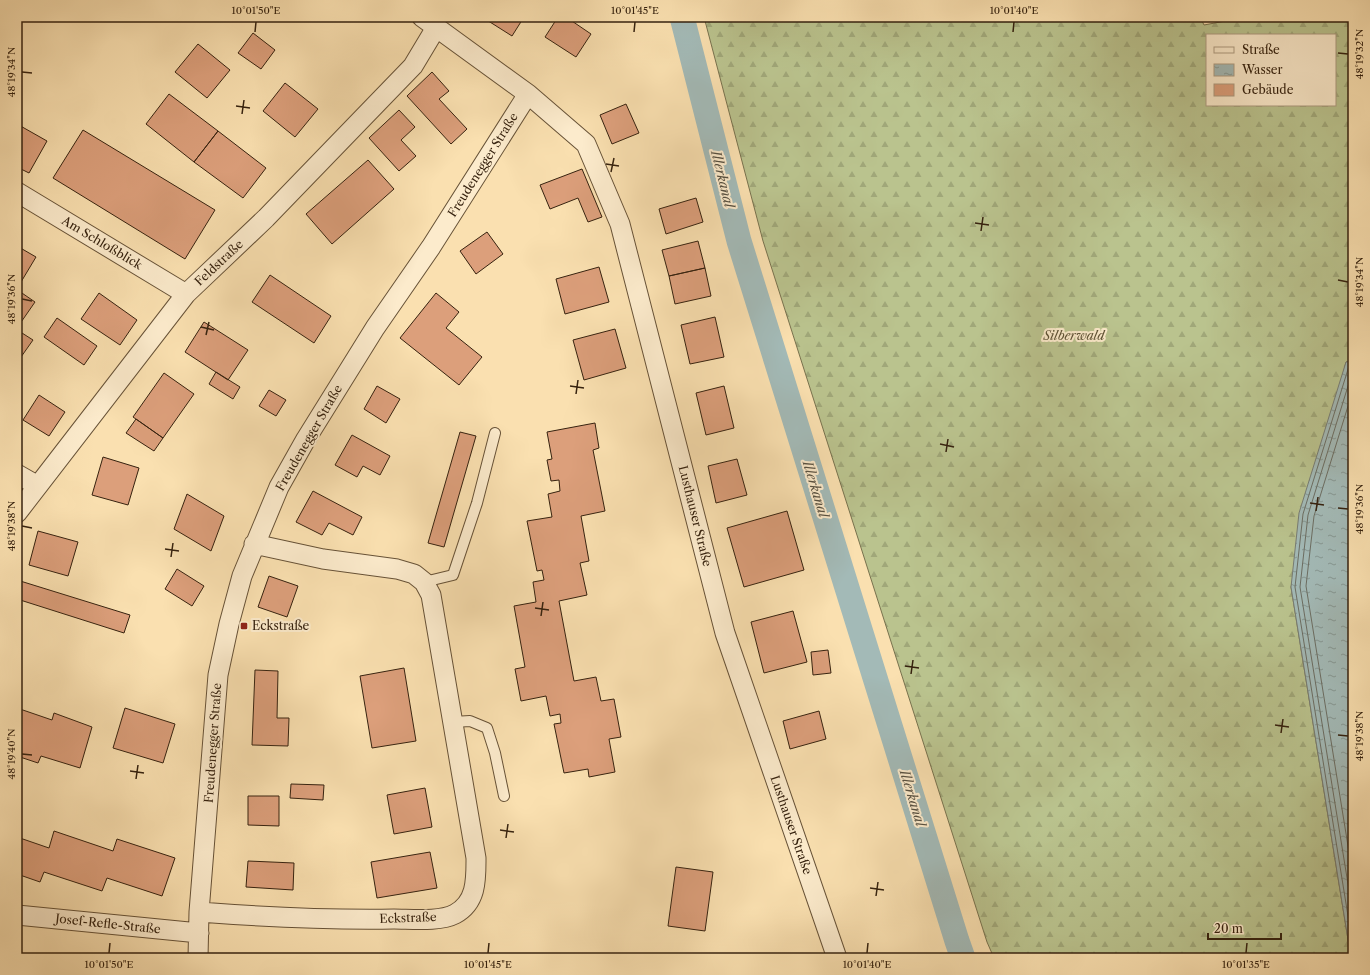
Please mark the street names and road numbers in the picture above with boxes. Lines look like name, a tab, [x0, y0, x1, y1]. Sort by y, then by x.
street label: Freudenegger Straße	[444, 110, 521, 220]
street label: Am Schloßblick	[58, 212, 146, 273]
street label: Feldstraße	[191, 236, 246, 289]
street label: Freudenegger Straße	[272, 382, 345, 494]
street label: Lusthauser Straße	[676, 464, 715, 568]
street label: Freudenegger Straße	[201, 682, 224, 803]
street label: Lusthauser Straße	[768, 773, 816, 877]
street label: Eckstraße	[379, 909, 437, 926]
street label: Josef-Refle-Straße	[53, 910, 162, 937]

